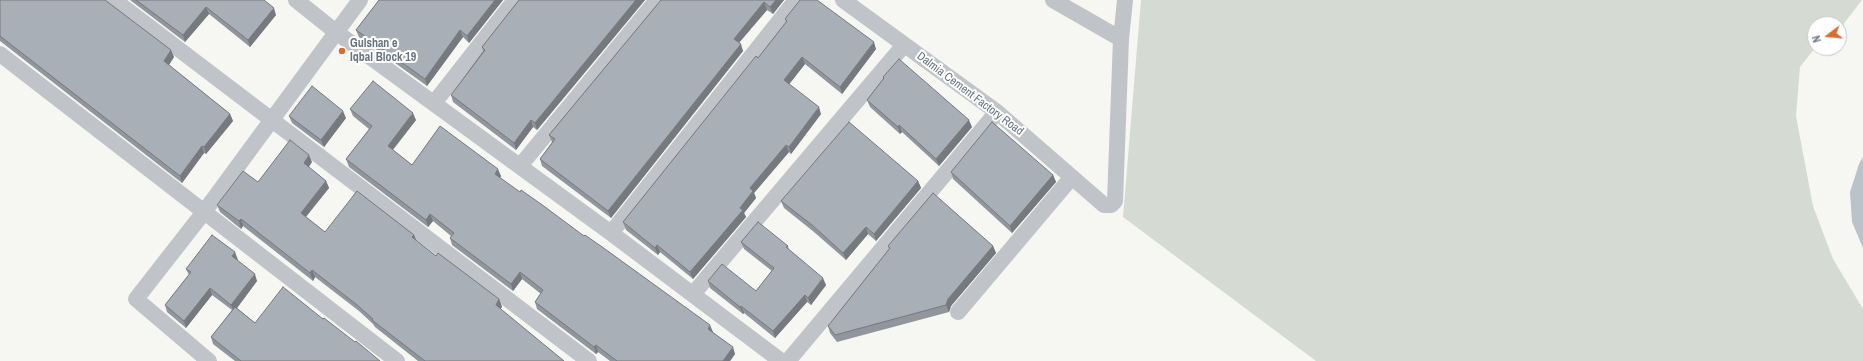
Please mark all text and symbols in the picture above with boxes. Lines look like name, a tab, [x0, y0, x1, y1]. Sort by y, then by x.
north arrow	[1807, 16, 1847, 56]
text: N	[1809, 34, 1824, 44]
place label: Gulshan e Iqbal Block 19	[350, 37, 416, 65]
marker: Gulshan e Iqbal Block 19	[337, 46, 347, 56]
street label: Dalmia Cement Factory Road	[914, 49, 1026, 139]

